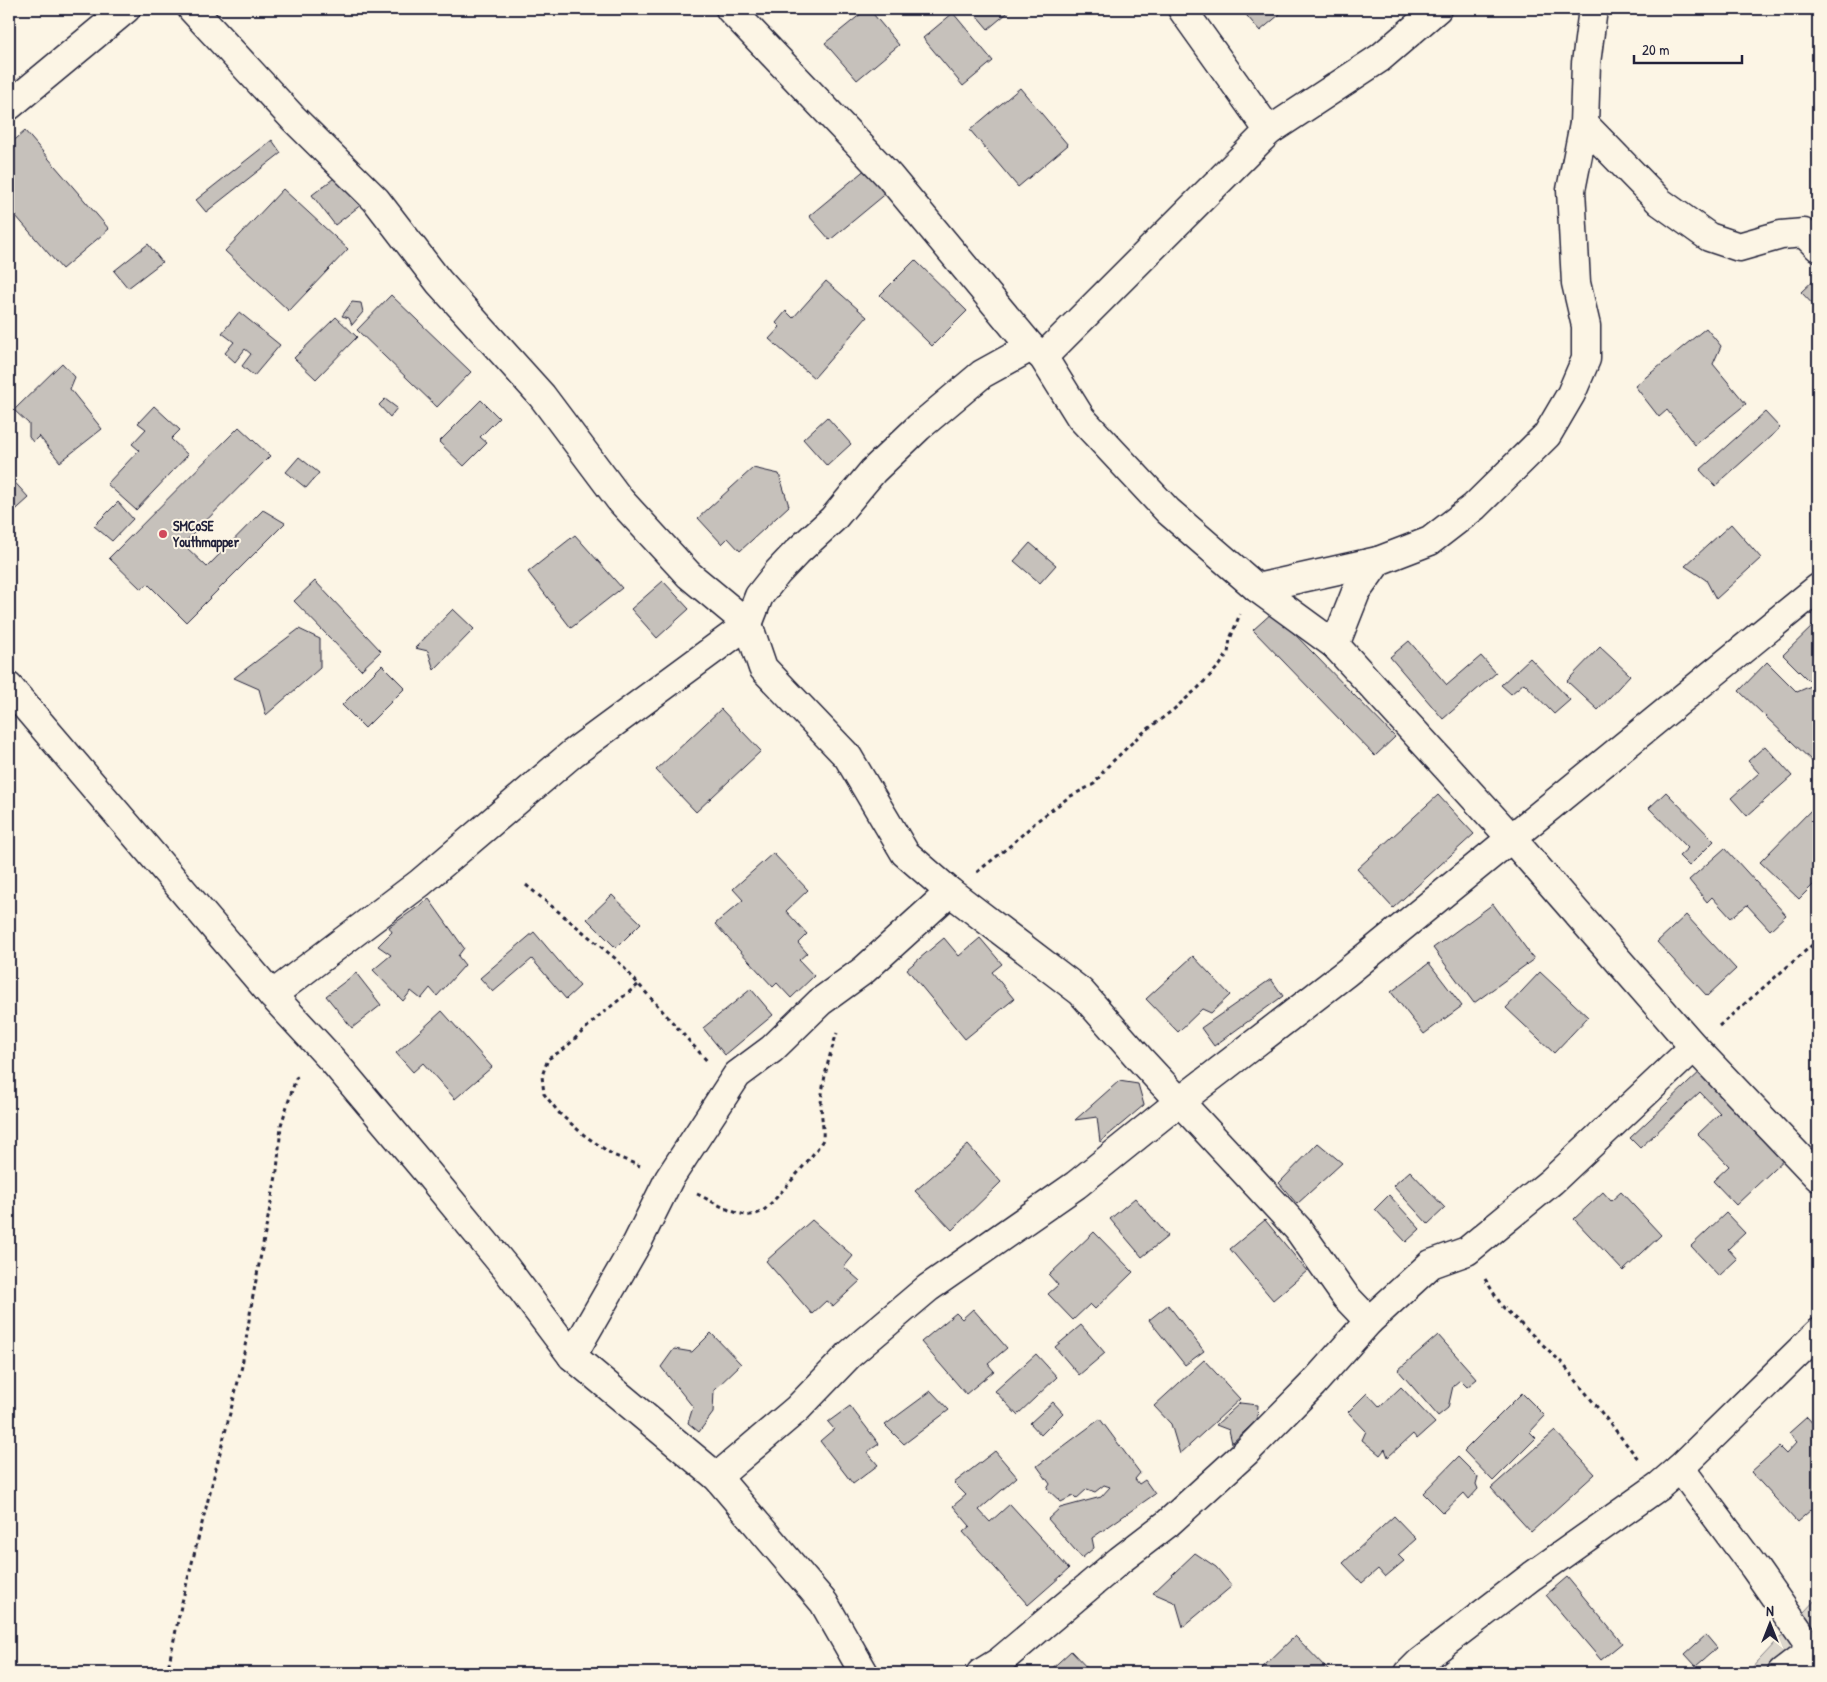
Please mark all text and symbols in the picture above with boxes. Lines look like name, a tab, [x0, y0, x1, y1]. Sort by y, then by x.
scale bar	[1634, 32, 1742, 64]
text: 20 m	[1642, 39, 1669, 60]
place label: SMCoSE Youthmapper	[173, 516, 240, 553]
marker: SMCoSE Youthmapper	[157, 528, 169, 540]
north arrow	[1744, 1600, 1794, 1650]
text: N	[1766, 1601, 1774, 1620]

